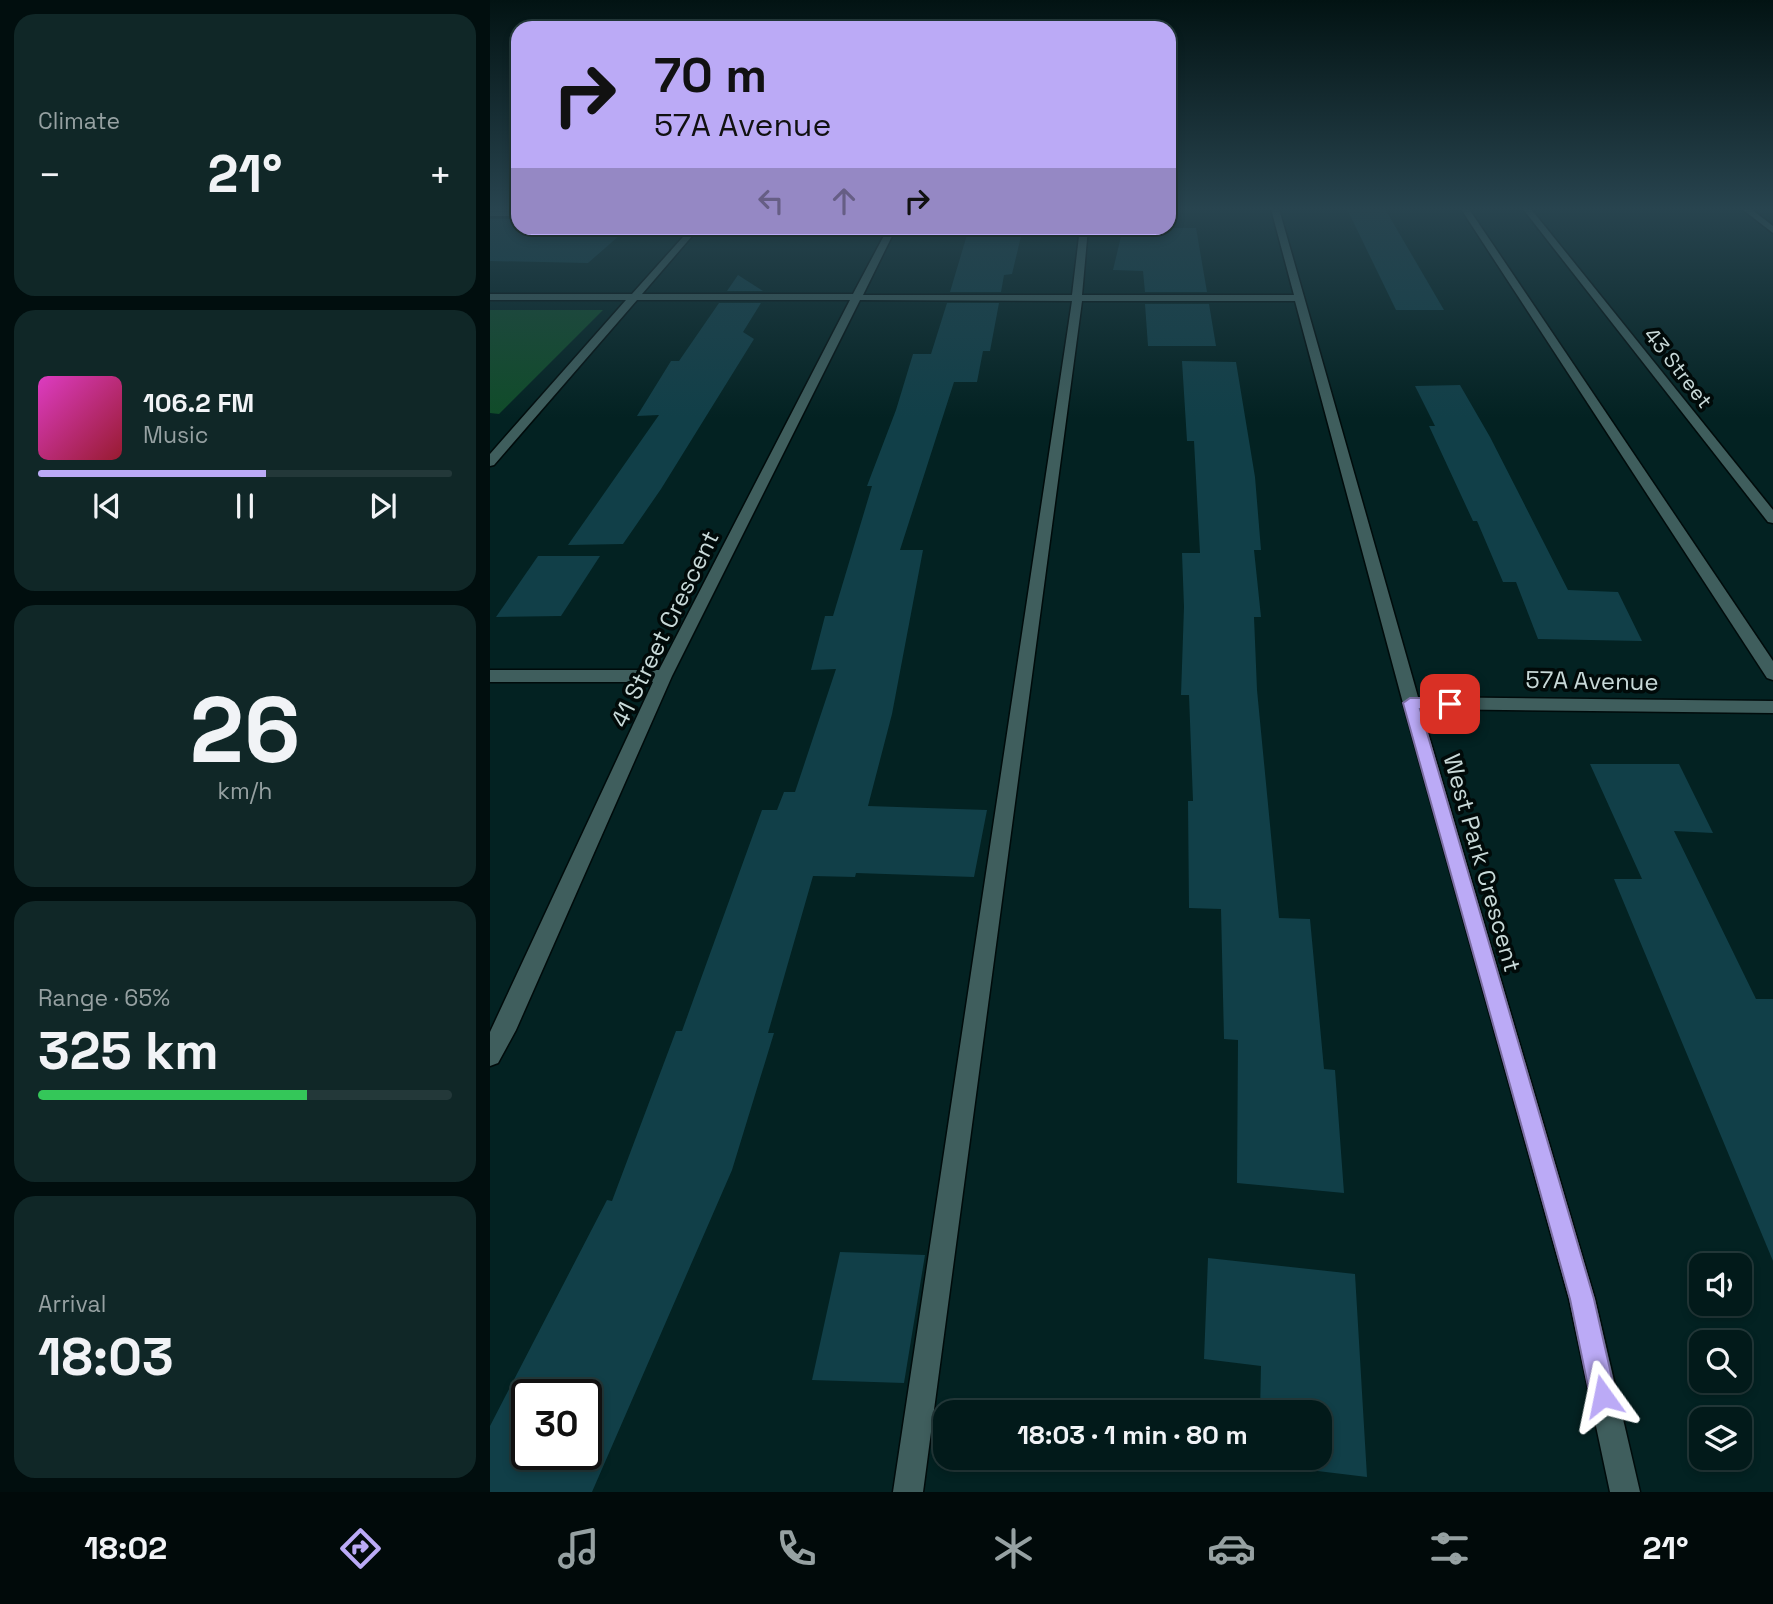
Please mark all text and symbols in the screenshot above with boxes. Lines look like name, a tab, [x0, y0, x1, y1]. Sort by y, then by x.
text: 70 m	[654, 44, 767, 106]
icon: right	[539, 49, 630, 140]
text: 57A Avenue	[654, 105, 831, 145]
text: Climate	[38, 106, 120, 136]
text: 21°	[208, 141, 282, 207]
text: −	[38, 151, 62, 199]
text: +	[428, 151, 452, 199]
icon: left	[752, 182, 790, 220]
icon: ahead	[825, 182, 863, 220]
icon: right	[898, 182, 936, 220]
street label: 43 Street	[1638, 322, 1718, 414]
text: 106.2 FM	[143, 386, 254, 420]
text: Music	[143, 420, 208, 450]
icon: previous	[88, 487, 126, 525]
icon: pause	[226, 487, 264, 525]
icon: next	[364, 487, 402, 525]
street label: 41 Street Crescent	[603, 525, 726, 732]
street label: 57A Avenue	[1525, 664, 1659, 697]
text: 26	[190, 672, 300, 789]
pin	[1420, 674, 1480, 734]
icon: arrive	[1431, 685, 1469, 723]
street label: West Park Crescent	[1437, 750, 1528, 975]
text: km/h	[218, 776, 272, 806]
text: Range · 65%	[38, 983, 170, 1013]
text: 325 km	[38, 1018, 219, 1084]
map controls	[1689, 1253, 1752, 1470]
button: sound	[1689, 1253, 1752, 1316]
text: Arrival	[38, 1289, 106, 1319]
text: 18:03	[38, 1324, 174, 1390]
button: search	[1689, 1330, 1752, 1393]
position arrow	[1566, 1359, 1640, 1433]
speed limit sign: 30	[511, 1379, 602, 1470]
button: layers	[1689, 1407, 1752, 1470]
text: 18:03 · 1 min · 80 m	[1017, 1418, 1248, 1452]
icon: directions	[336, 1524, 385, 1573]
icon: music	[554, 1524, 603, 1573]
icon: phone	[772, 1524, 821, 1573]
icon: climate	[989, 1524, 1038, 1573]
icon: car	[1207, 1524, 1256, 1573]
icon: filters	[1425, 1524, 1474, 1573]
text: 18:02	[84, 1528, 167, 1568]
text: 21°	[1642, 1528, 1689, 1568]

